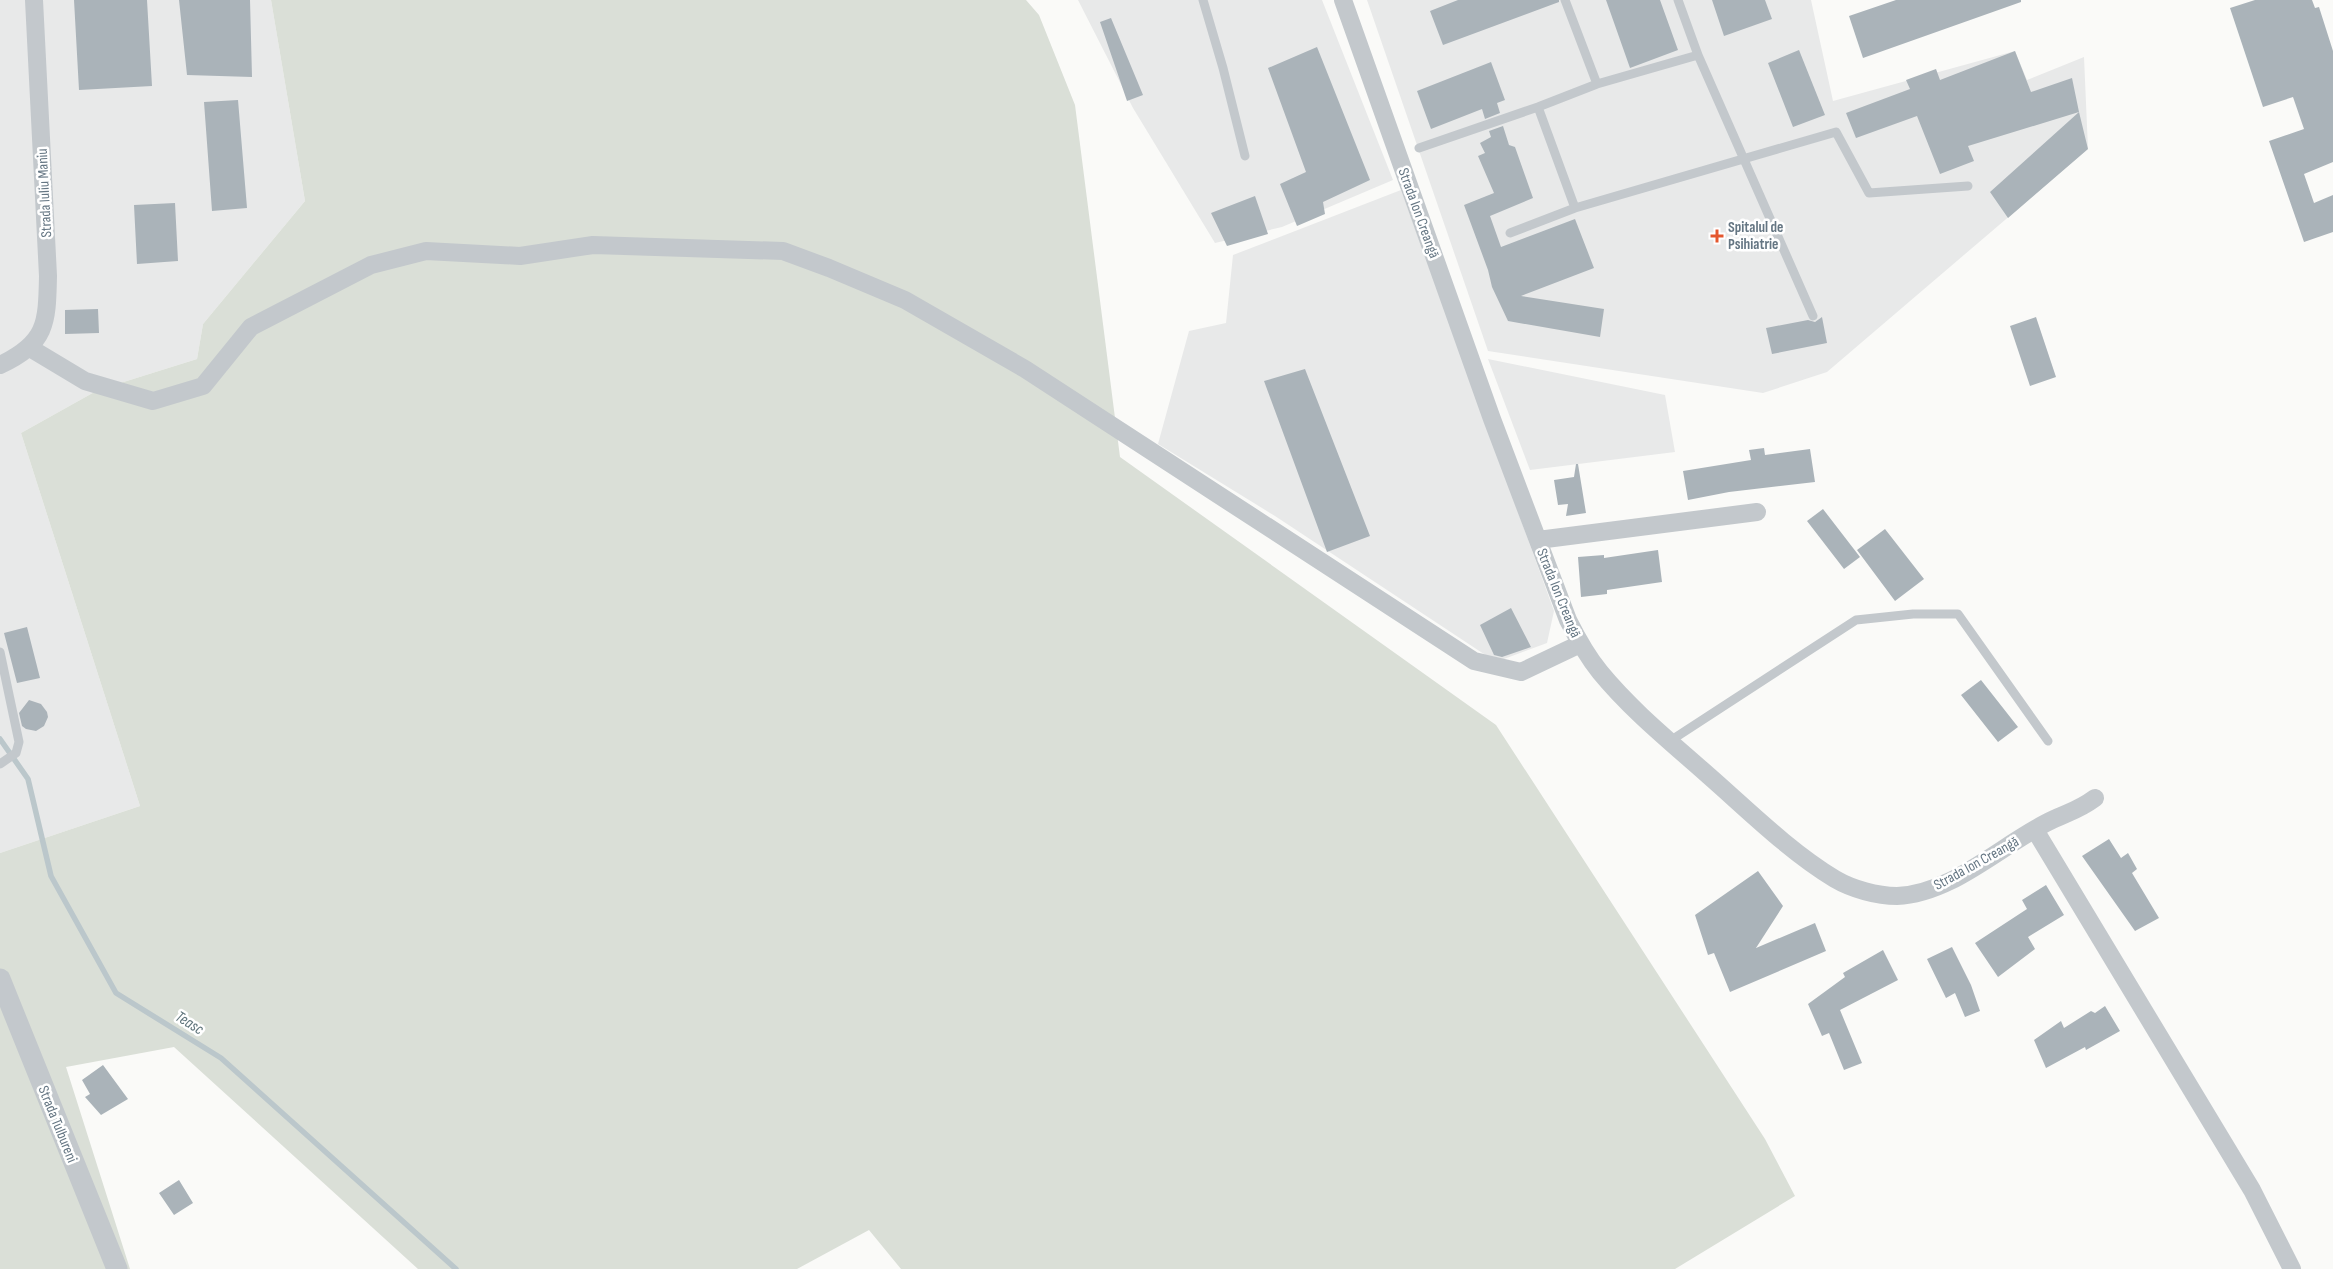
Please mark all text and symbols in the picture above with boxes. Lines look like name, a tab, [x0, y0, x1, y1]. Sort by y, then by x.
street label: Strada Iuliu Maniu	[33, 148, 56, 238]
street label: Strada Ion Creangă	[1393, 166, 1444, 261]
place label: Spitalul de Psihiatrie	[1728, 218, 1783, 254]
marker: Spitalul de Psihiatrie	[1710, 229, 1724, 243]
street label: Strada Ion Creangă	[1532, 546, 1585, 641]
street label: Strada Ion Creangă	[1930, 832, 2022, 895]
water label: Teasc	[171, 1007, 208, 1040]
street label: Strada Tulbureni	[34, 1083, 82, 1166]

